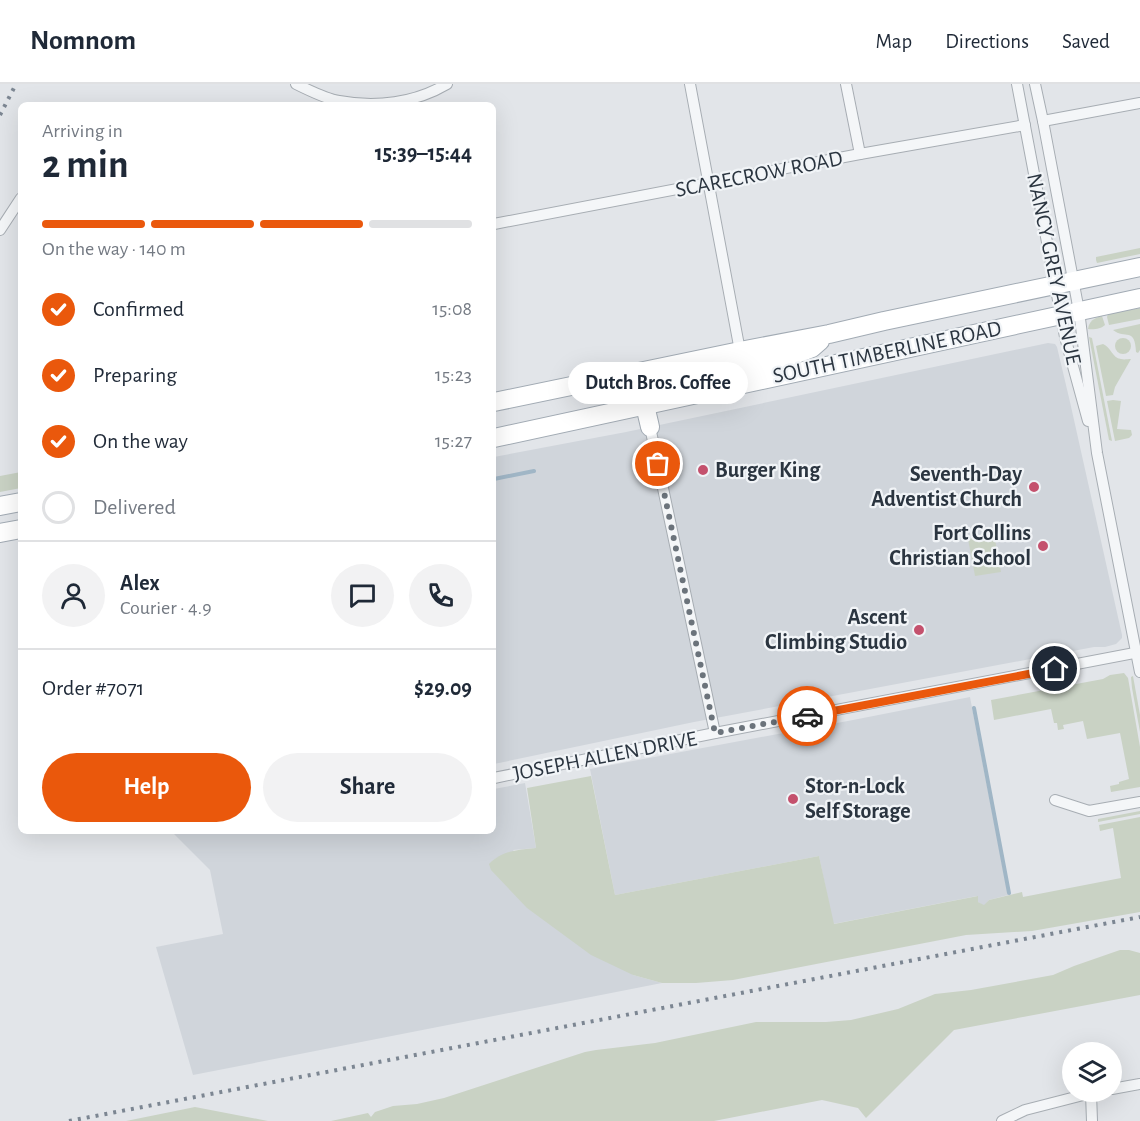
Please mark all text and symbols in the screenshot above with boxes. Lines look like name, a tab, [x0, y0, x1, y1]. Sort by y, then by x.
text: Nomnom	[30, 27, 136, 55]
text: Map	[876, 31, 912, 52]
text: Directions	[945, 31, 1029, 52]
text: Saved	[1062, 31, 1110, 52]
text: Arriving in	[42, 121, 123, 141]
text: 15:39–15:44	[375, 142, 472, 164]
text: 2 min	[42, 146, 129, 185]
street label: SCARECROW ROAD	[674, 147, 844, 201]
street label: NANCY GREY AVENUE	[1023, 171, 1085, 367]
text: On the way · 140 m	[42, 239, 186, 259]
icon: check	[42, 293, 75, 326]
text: Confirmed	[93, 298, 184, 320]
text: 15:08	[432, 299, 472, 319]
street label: SOUTH TIMBERLINE ROAD	[771, 317, 1003, 387]
icon: check	[42, 359, 75, 392]
callout: Dutch Bros. Coffee	[568, 362, 748, 404]
text: Preparing	[93, 364, 177, 386]
text: 15:23	[435, 365, 472, 385]
text: Dutch Bros. Coffee	[585, 373, 731, 393]
icon: check	[42, 425, 75, 458]
text: On the way	[93, 430, 188, 452]
text: 15:27	[435, 431, 472, 451]
pin	[632, 438, 683, 489]
icon: bag	[641, 447, 674, 480]
place label: Burger King	[715, 459, 821, 481]
marker: Burger King	[696, 463, 710, 477]
place label: Seventh-Day Adventist Church	[871, 463, 1022, 510]
marker: Seventh-Day Adventist Church	[1027, 480, 1041, 494]
text: Delivered	[93, 496, 176, 518]
place label: Fort Collins Christian School	[889, 522, 1031, 569]
marker: Fort Collins Christian School	[1036, 539, 1050, 553]
button: person	[42, 564, 105, 627]
button: chat	[331, 564, 394, 627]
button: phone	[409, 564, 472, 627]
text: Alex	[120, 572, 160, 594]
text: Courier · 4.9	[120, 598, 212, 618]
place label: Ascent Climbing Studio	[765, 606, 908, 653]
marker: Ascent Climbing Studio	[912, 623, 926, 637]
pin	[1029, 643, 1080, 694]
icon: home	[1038, 652, 1071, 685]
text: Order #7071	[42, 677, 144, 699]
text: $29.09	[414, 677, 472, 699]
courier	[777, 686, 837, 746]
icon: car	[791, 700, 824, 733]
street label: JOSEPH ALLEN DRIVE	[511, 727, 699, 785]
button: Help	[42, 753, 251, 822]
button: Share	[263, 753, 472, 822]
place label: Stor-n-Lock Self Storage	[805, 775, 911, 822]
marker: Stor-n-Lock Self Storage	[786, 792, 800, 806]
map controls	[1062, 1042, 1122, 1102]
button: layers	[1062, 1042, 1122, 1102]

